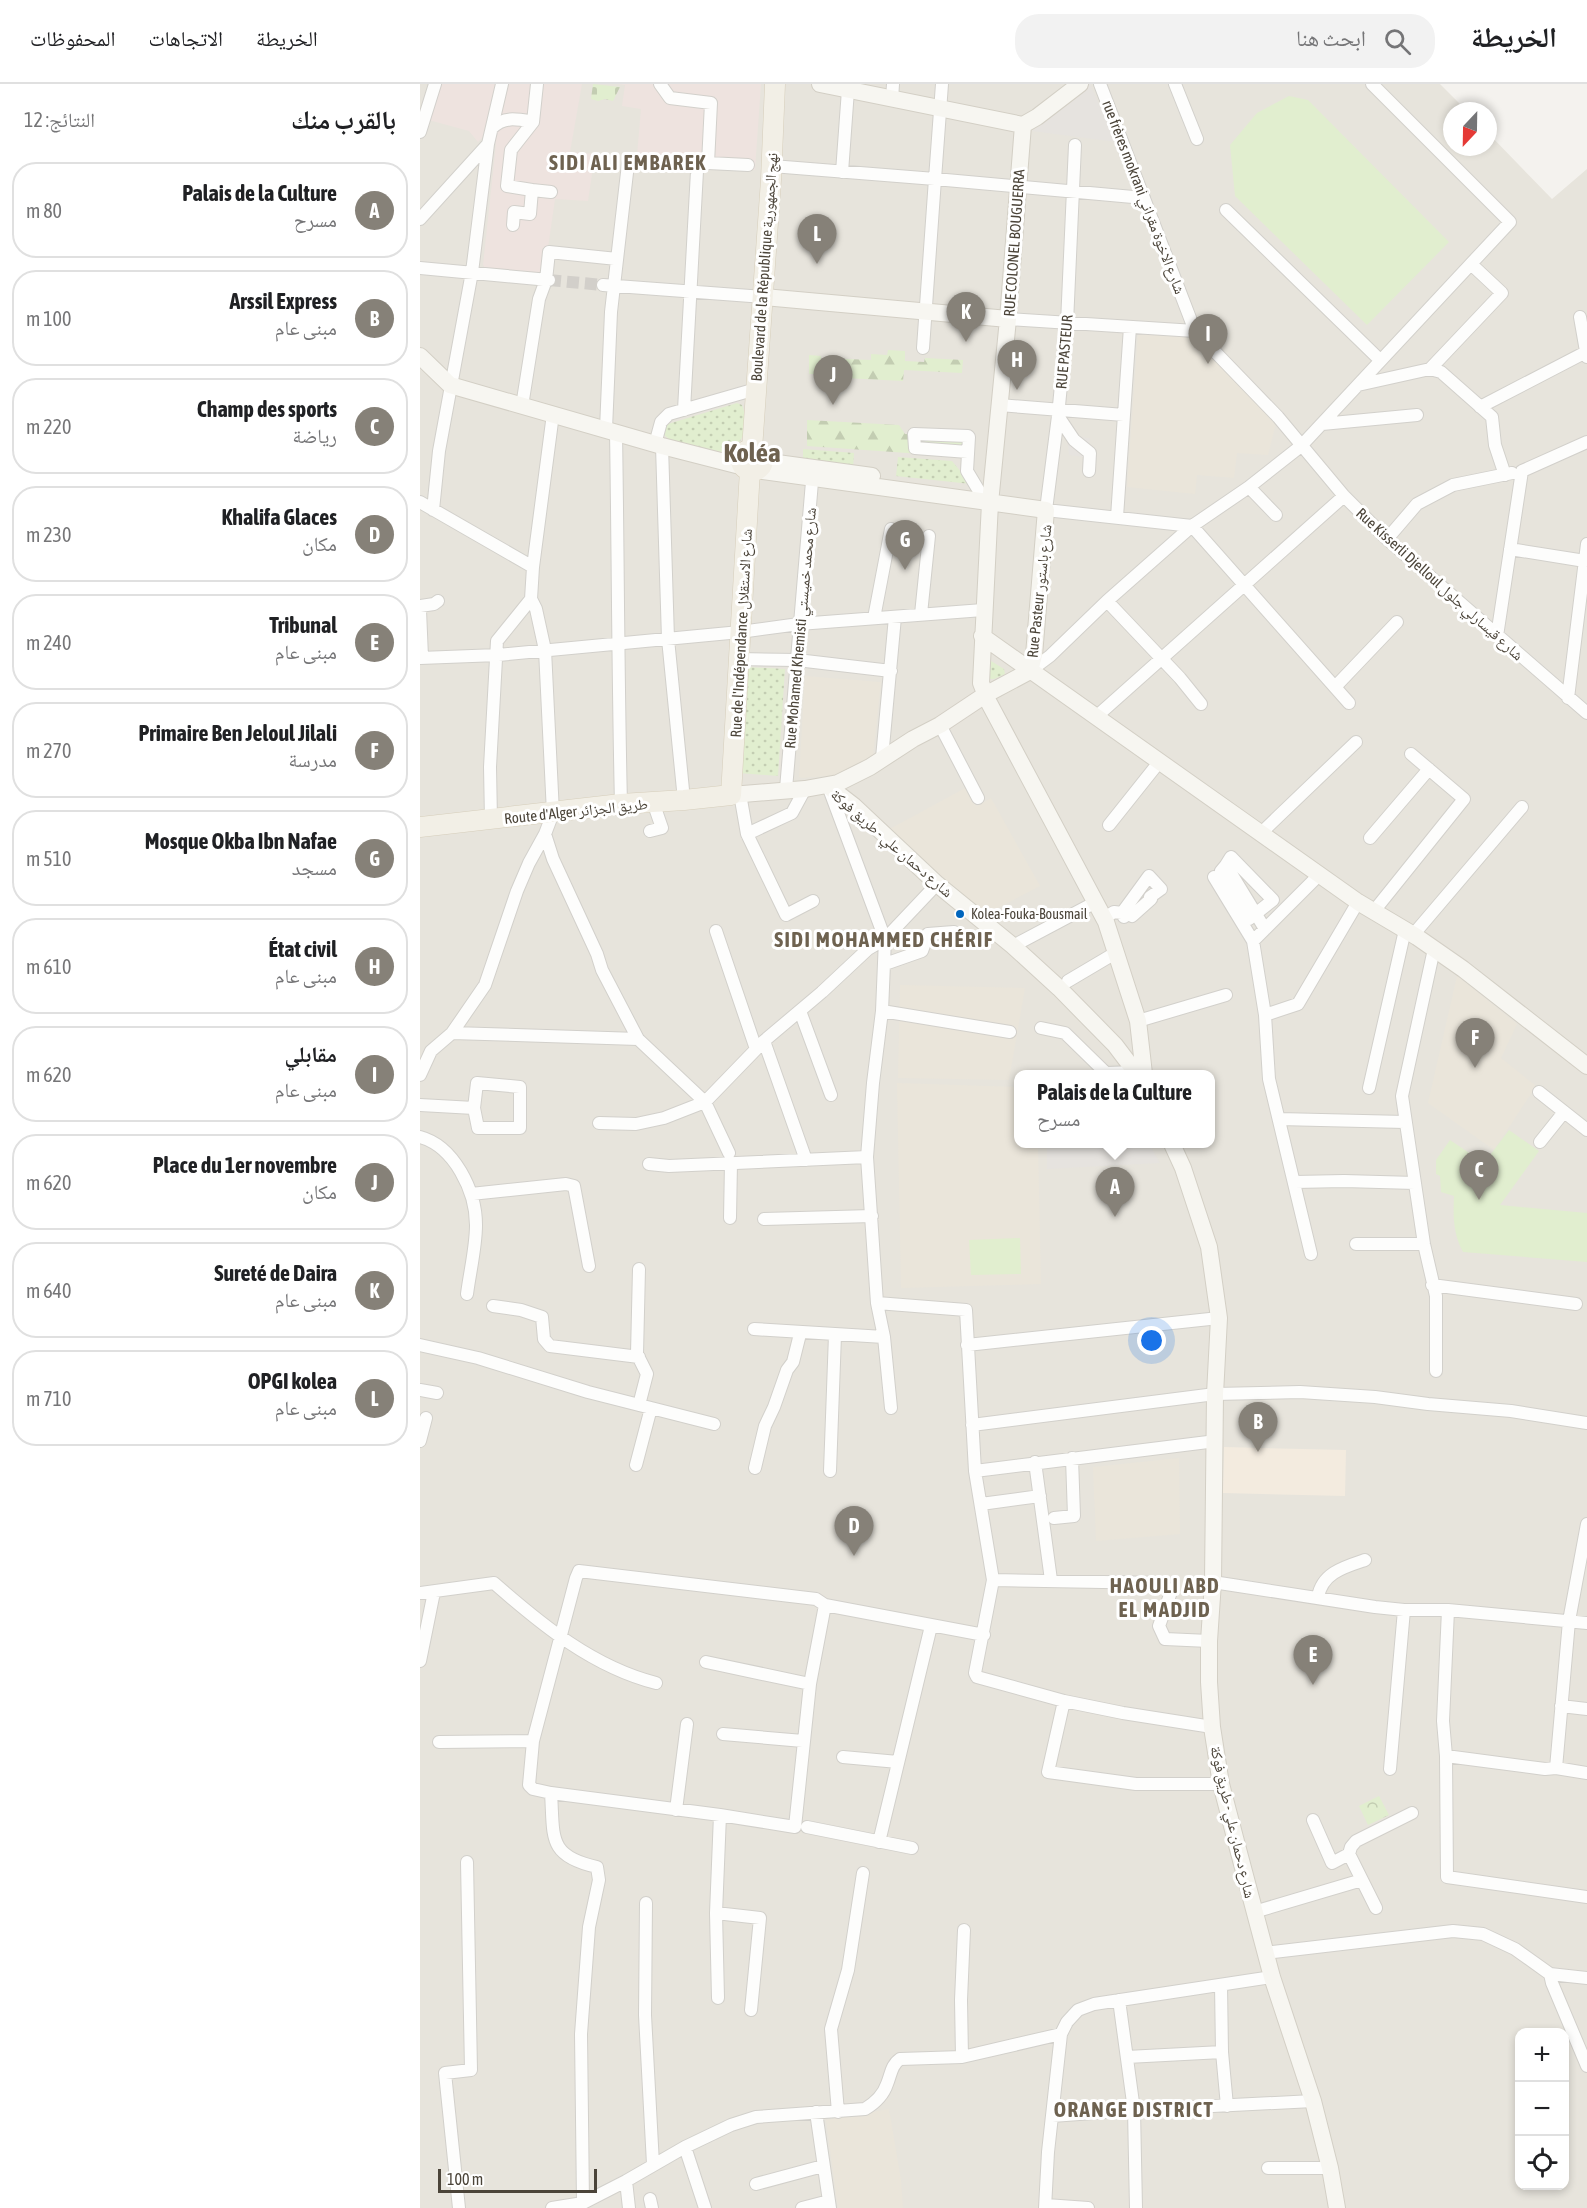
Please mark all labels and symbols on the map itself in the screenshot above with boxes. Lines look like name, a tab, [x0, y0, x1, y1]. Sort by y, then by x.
street label: rue frères mokrani شارع الاخوة مقراني	[1096, 98, 1189, 298]
north arrow	[1443, 102, 1497, 156]
district label: SIDI ALI EMBAREK	[549, 150, 707, 174]
street label: Boulevard de la République نهج الجمهورية	[748, 152, 782, 382]
street label: RUE COLONEL BOUGUERRA	[1000, 168, 1028, 317]
pin: L	[798, 214, 836, 264]
pin: K	[946, 292, 986, 342]
street label: RUE PASTEUR	[1052, 314, 1076, 390]
pin: I	[1188, 314, 1228, 364]
pin: H	[998, 340, 1036, 390]
pin: J	[814, 356, 852, 405]
district label: Koléa	[723, 437, 781, 468]
street label: Rue Kisserli Djelloul شارع قيسارلي جلول	[1350, 504, 1527, 667]
street label: Rue Mohamed Khemisti شارع محمد خميستي	[781, 507, 823, 750]
pin: G	[886, 520, 924, 570]
street label: Rue Pasteur شارع باستور	[1024, 523, 1056, 659]
street label: Rue de l'Indépendance شارع الاستقلال	[727, 528, 757, 738]
street label: شارع دحمان علي - طريق فوكة	[825, 786, 956, 903]
street label: Route d'Alger طريق الجزائر	[503, 795, 649, 829]
place label: Kolea-Fouka-Bousmail	[971, 906, 1088, 922]
marker: Kolea-Fouka-Bousmail	[954, 908, 966, 920]
district label: SIDI MOHAMMED CHÉRIF	[774, 927, 994, 951]
pin: F	[1456, 1018, 1494, 1068]
pin: C	[1460, 1150, 1498, 1200]
pin: A	[1096, 1168, 1134, 1217]
your location	[1137, 1326, 1166, 1355]
pin: B	[1238, 1402, 1278, 1452]
pin: D	[834, 1506, 874, 1556]
district label: HAOULI ABD EL MADJID	[1110, 1573, 1220, 1621]
pin: E	[1294, 1636, 1332, 1685]
street label: شارع دحمان علي - طريق فوكة	[1203, 1744, 1259, 1901]
district label: ORANGE DISTRICT	[1054, 2097, 1214, 2121]
scale bar	[438, 2166, 597, 2194]

